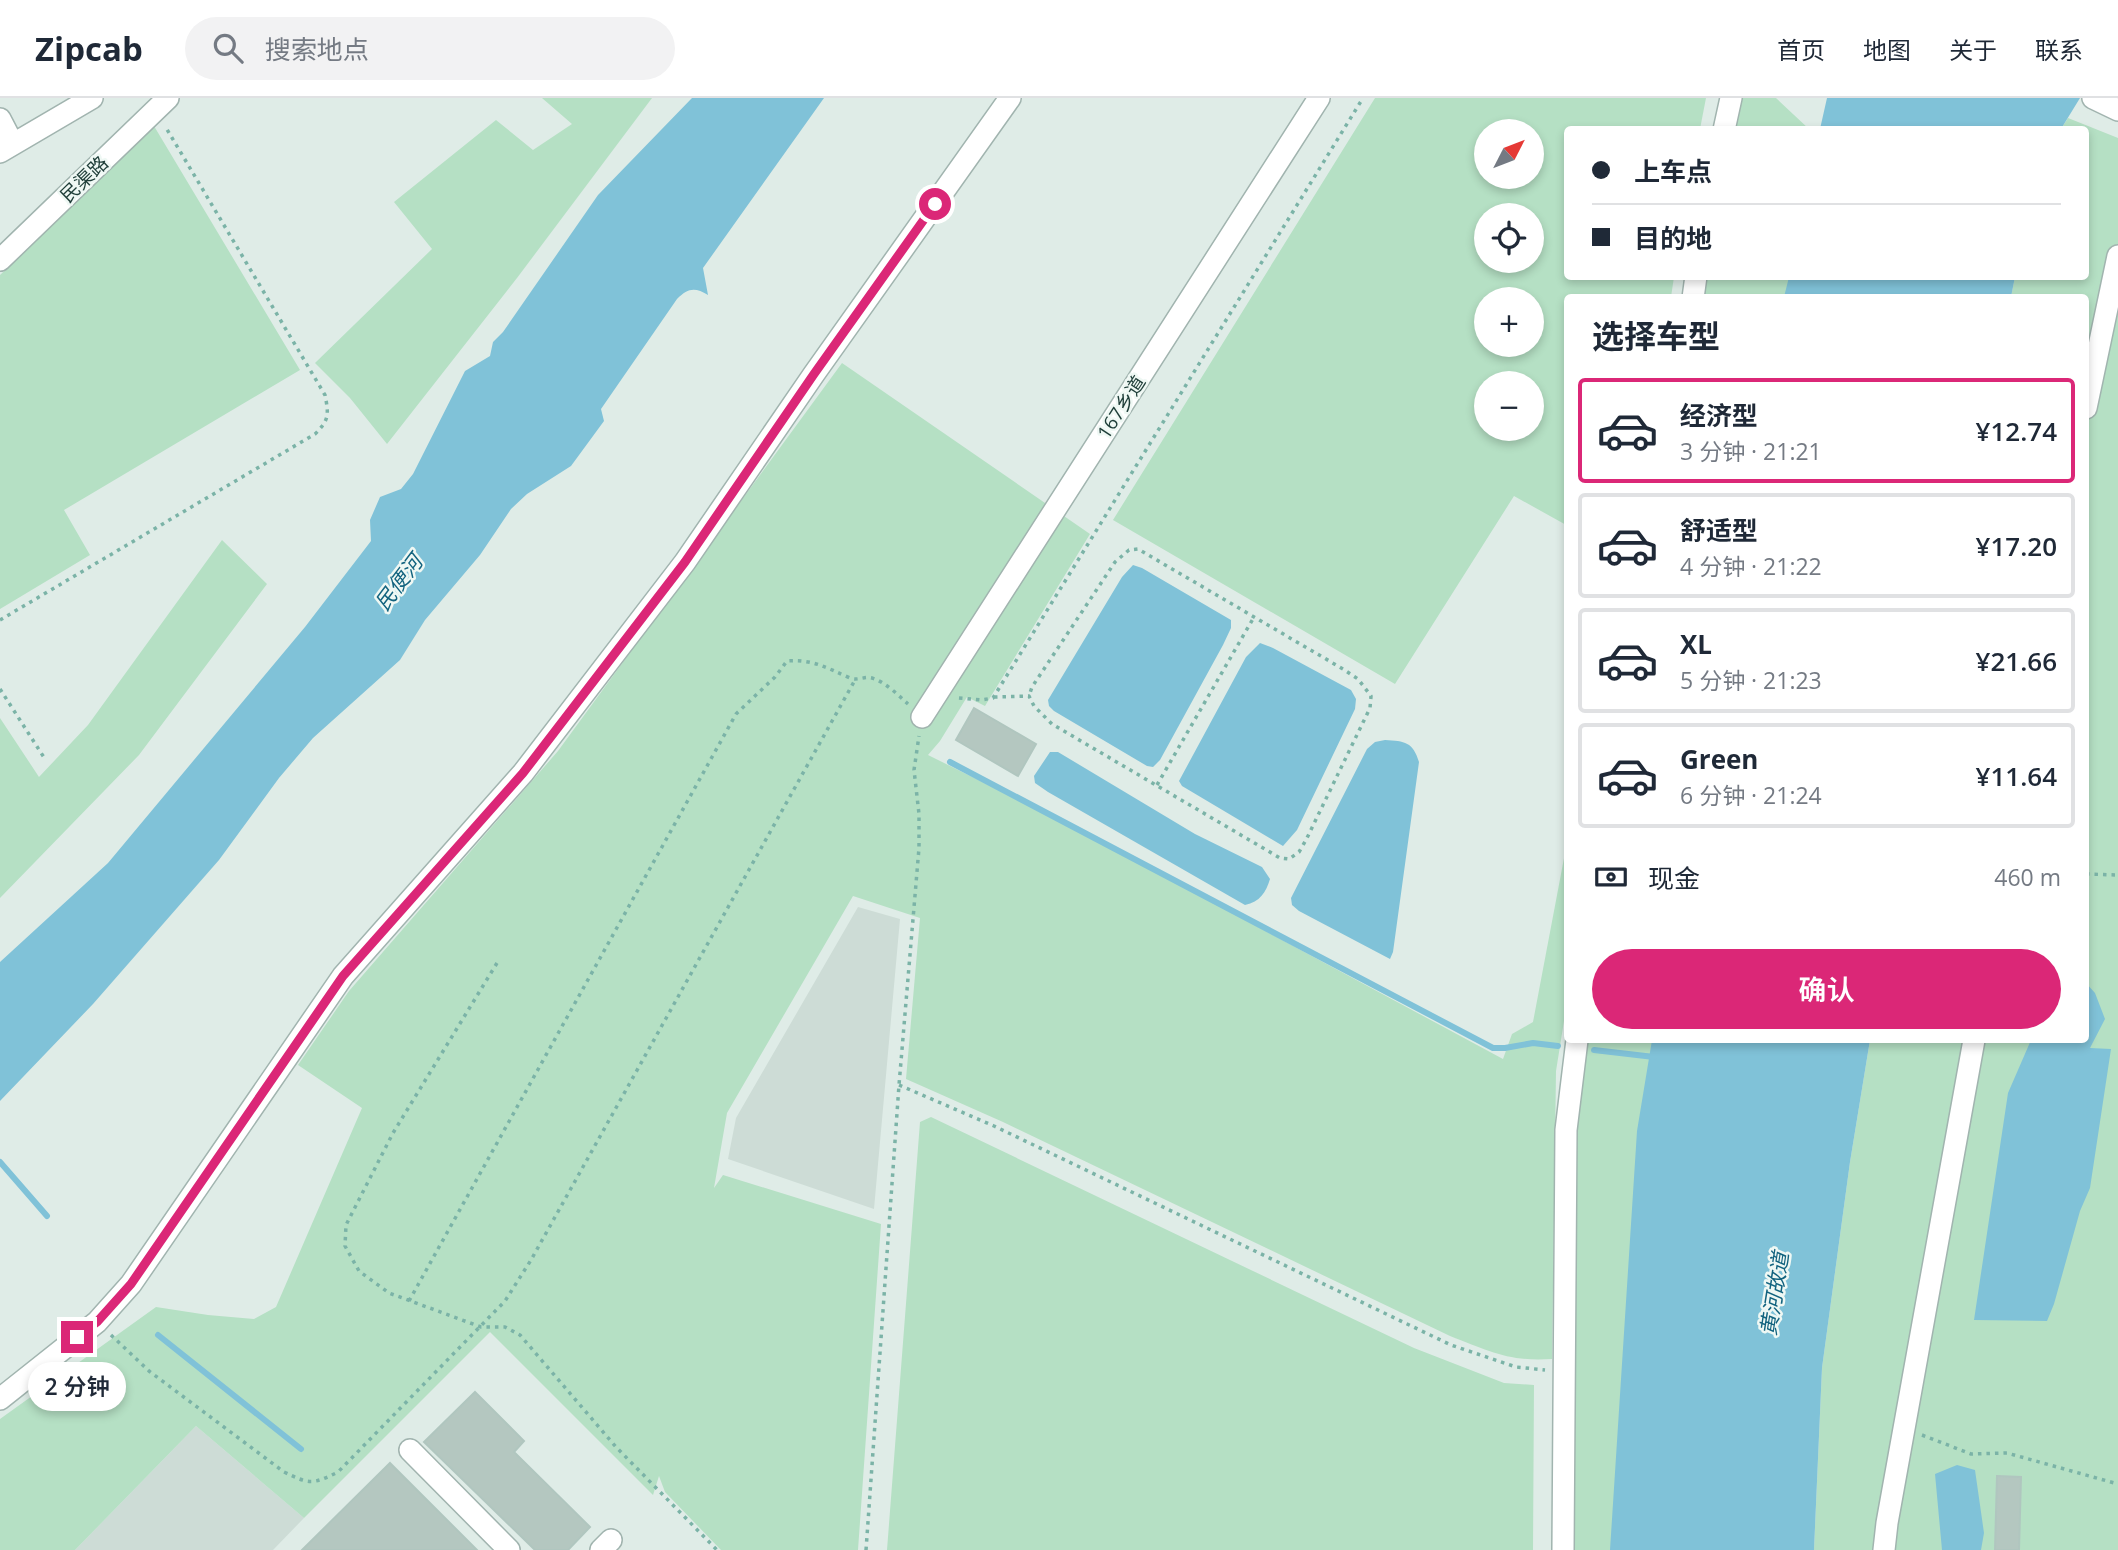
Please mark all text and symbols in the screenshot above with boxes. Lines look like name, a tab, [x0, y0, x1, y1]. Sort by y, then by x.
search box	[185, 17, 675, 80]
text: Zipcab	[35, 26, 143, 71]
icon: search	[209, 29, 247, 67]
text: 搜索地点	[265, 31, 369, 67]
text: 首页	[1777, 33, 1825, 66]
text: 地图	[1863, 33, 1911, 66]
text: 关于	[1949, 33, 1997, 66]
text: 联系	[2035, 33, 2083, 66]
north arrow	[1474, 119, 1544, 189]
map controls	[1474, 119, 1544, 441]
street label: 民渠路	[54, 150, 114, 208]
text: 上车点	[1634, 153, 1712, 189]
route start	[919, 188, 951, 220]
button: locate	[1474, 203, 1544, 273]
text: 目的地	[1634, 220, 1712, 256]
button: +	[1474, 287, 1544, 357]
text: 选择车型	[1592, 314, 1720, 357]
street label: 167乡道	[1091, 370, 1151, 444]
button: −	[1474, 371, 1544, 441]
text: 经济型	[1680, 397, 1758, 433]
icon: car	[1596, 399, 1659, 462]
text: ¥12.74	[1976, 413, 2057, 449]
text: 3 分钟 · 21:21	[1680, 435, 1822, 467]
text: 舒适型	[1680, 512, 1758, 548]
icon: car	[1596, 514, 1659, 577]
text: ¥17.20	[1976, 528, 2057, 564]
water label: 民便河	[368, 546, 431, 616]
text: 4 分钟 · 21:22	[1680, 550, 1822, 582]
text: XL	[1680, 626, 1712, 662]
icon: car	[1596, 629, 1659, 692]
text: ¥21.66	[1976, 643, 2057, 679]
text: 5 分钟 · 21:23	[1680, 664, 1822, 696]
text: Green	[1680, 741, 1758, 777]
icon: car	[1596, 744, 1659, 807]
text: ¥11.64	[1976, 758, 2057, 794]
text: 6 分钟 · 21:24	[1680, 779, 1822, 811]
icon: cash	[1592, 858, 1630, 896]
text: 现金	[1648, 860, 1700, 896]
text: 460 m	[1994, 861, 2061, 893]
button: 确认	[1592, 949, 2061, 1029]
water label: 黄河故道	[1754, 1247, 1795, 1338]
route end	[61, 1321, 93, 1353]
callout: 2 分钟	[28, 1362, 126, 1410]
text: 2 分钟	[44, 1370, 110, 1402]

